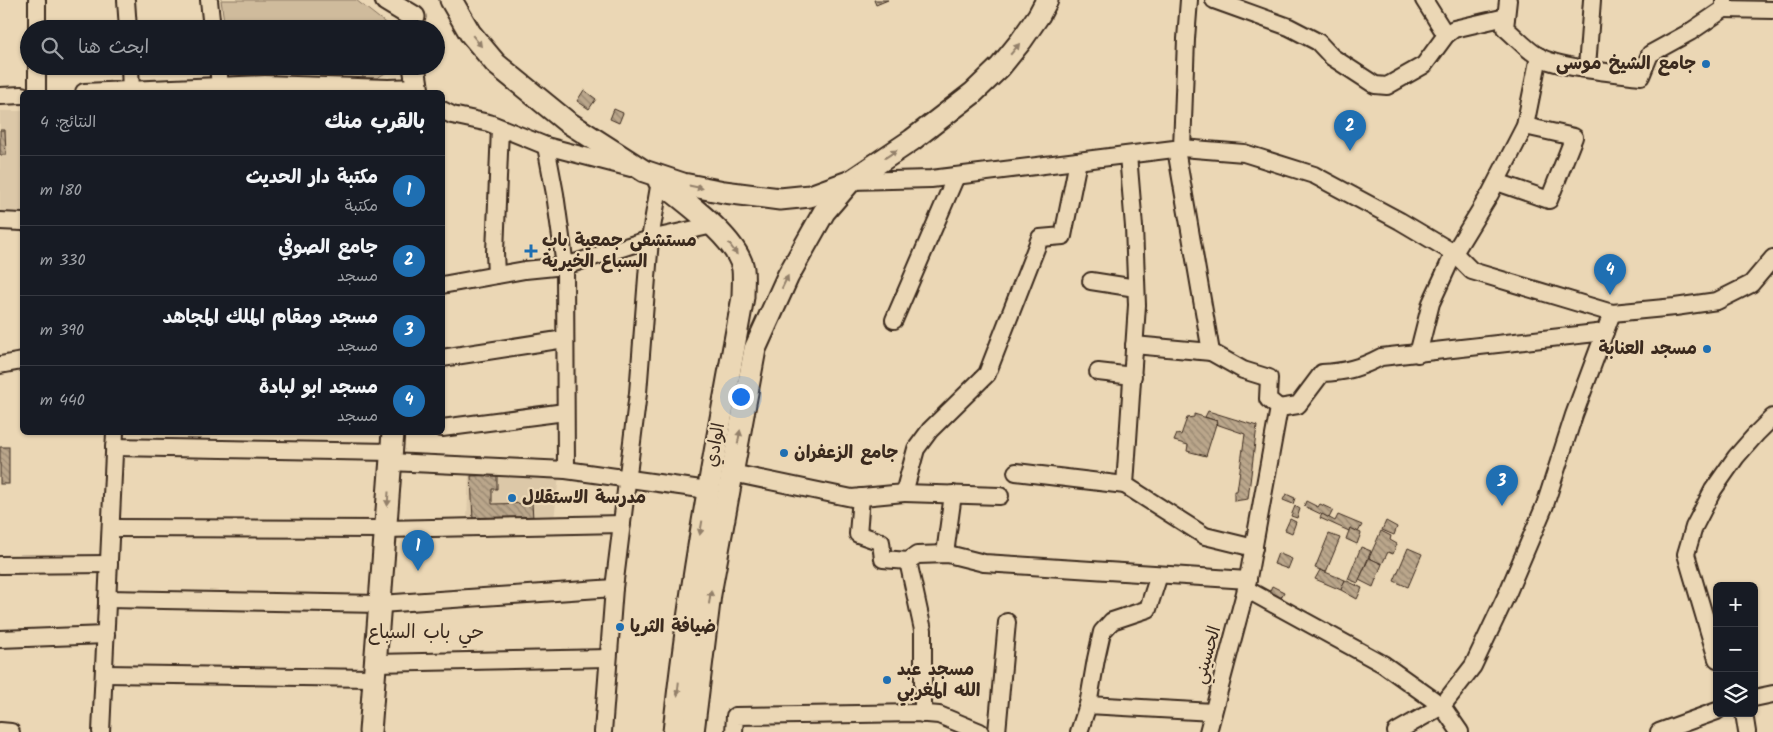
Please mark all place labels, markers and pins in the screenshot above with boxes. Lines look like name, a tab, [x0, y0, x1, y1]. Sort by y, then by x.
place label: جامع الشيخ موسى	[1556, 50, 1696, 79]
marker: جامع الشيخ موسى	[1700, 58, 1712, 70]
pin: 2	[1334, 110, 1366, 151]
place label: مستشفى جمعية باب السباع الخيرية	[542, 227, 697, 277]
marker: مستشفى جمعية باب السباع الخيرية	[524, 244, 538, 258]
pin: 4	[1594, 254, 1626, 295]
place label: مسجد العنابة	[1599, 335, 1697, 364]
marker: مسجد العنابة	[1701, 343, 1713, 355]
place label: جامع الزعفران	[794, 439, 899, 468]
marker: جامع الزعفران	[778, 447, 790, 459]
pin: 3	[1486, 465, 1518, 506]
place label: مدرسة الاستقلال	[522, 484, 646, 513]
marker: مدرسة الاستقلال	[506, 492, 518, 504]
pin: 1	[402, 530, 434, 571]
place label: ضيافة الثريا	[630, 613, 716, 642]
marker: ضيافة الثريا	[614, 621, 626, 633]
place label: مسجد عبد الله المغربي	[897, 656, 980, 706]
marker: مسجد عبد الله المغربي	[881, 674, 893, 686]

